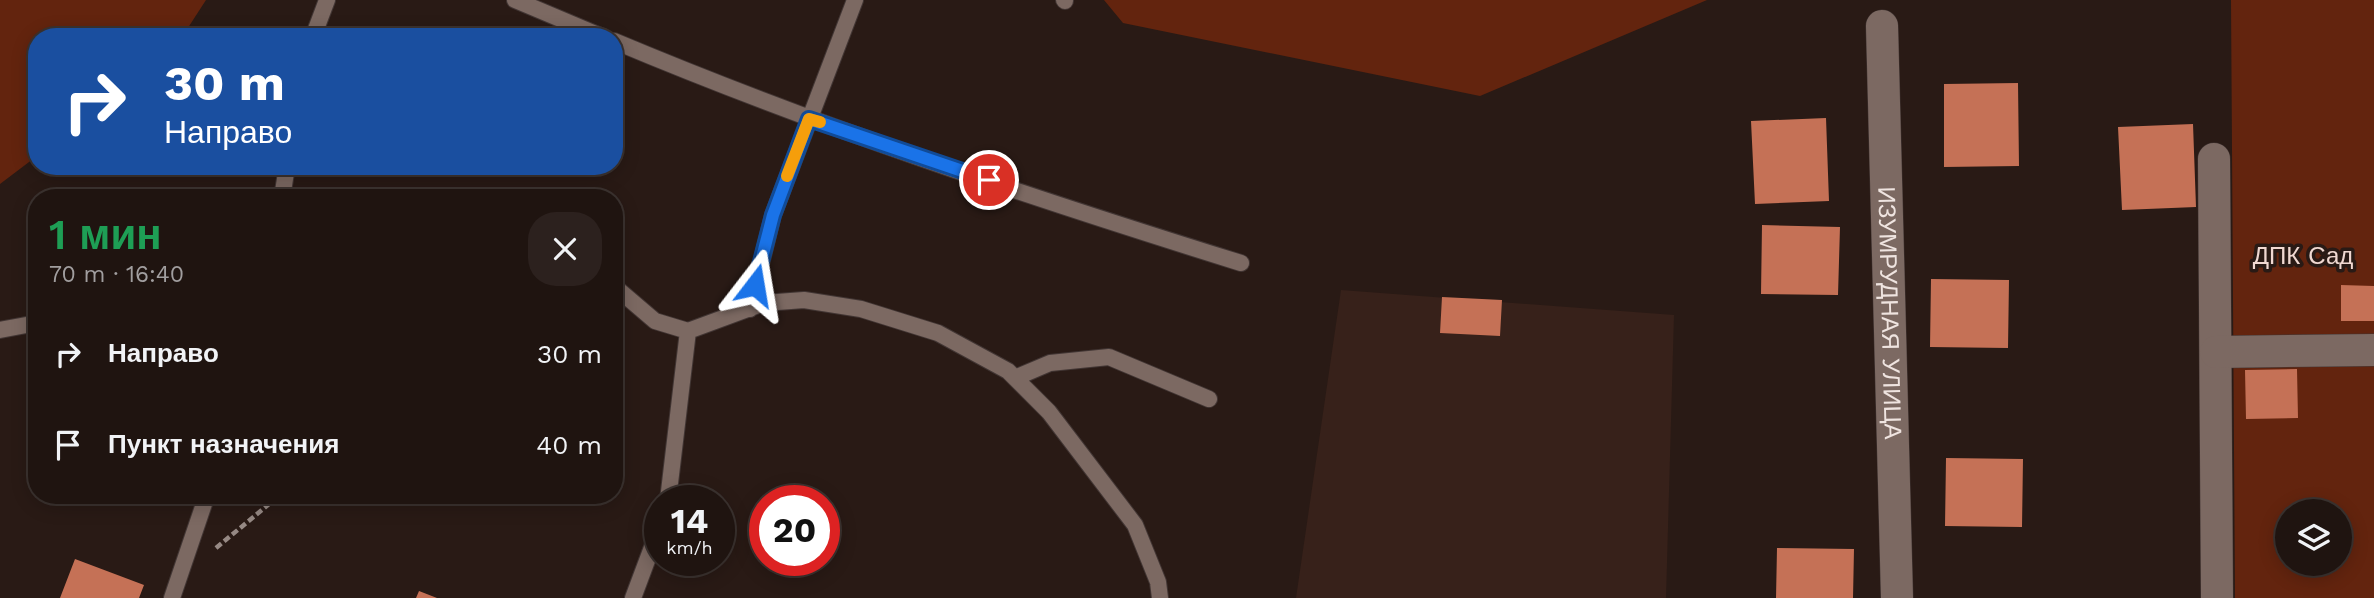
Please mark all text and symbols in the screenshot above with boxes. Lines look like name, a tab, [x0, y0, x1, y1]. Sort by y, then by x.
text: 30 m	[164, 54, 285, 112]
icon: right	[49, 56, 140, 147]
text: Направо	[164, 113, 292, 151]
pin	[959, 150, 1019, 210]
icon: arrive	[970, 161, 1008, 199]
street label: ИЗУМРУДНАЯ УЛИЦА	[1872, 186, 1907, 440]
text: 1 мин	[49, 210, 162, 259]
button: close	[528, 212, 602, 286]
park label: ДПК Сад	[2253, 242, 2353, 270]
position arrow	[718, 248, 792, 322]
text: 70 m · 16:40	[49, 261, 184, 288]
icon: right	[49, 335, 87, 373]
text: Направо	[108, 338, 219, 368]
text: 30 m	[537, 339, 602, 369]
icon: arrive	[49, 426, 87, 464]
text: Пункт назначения	[108, 429, 339, 459]
text: 40 m	[536, 430, 602, 460]
speed limit sign: 20	[749, 485, 840, 576]
map controls	[2275, 499, 2352, 576]
button: layers	[2275, 499, 2352, 576]
text: 14	[671, 500, 708, 542]
text: km/h	[666, 537, 713, 558]

